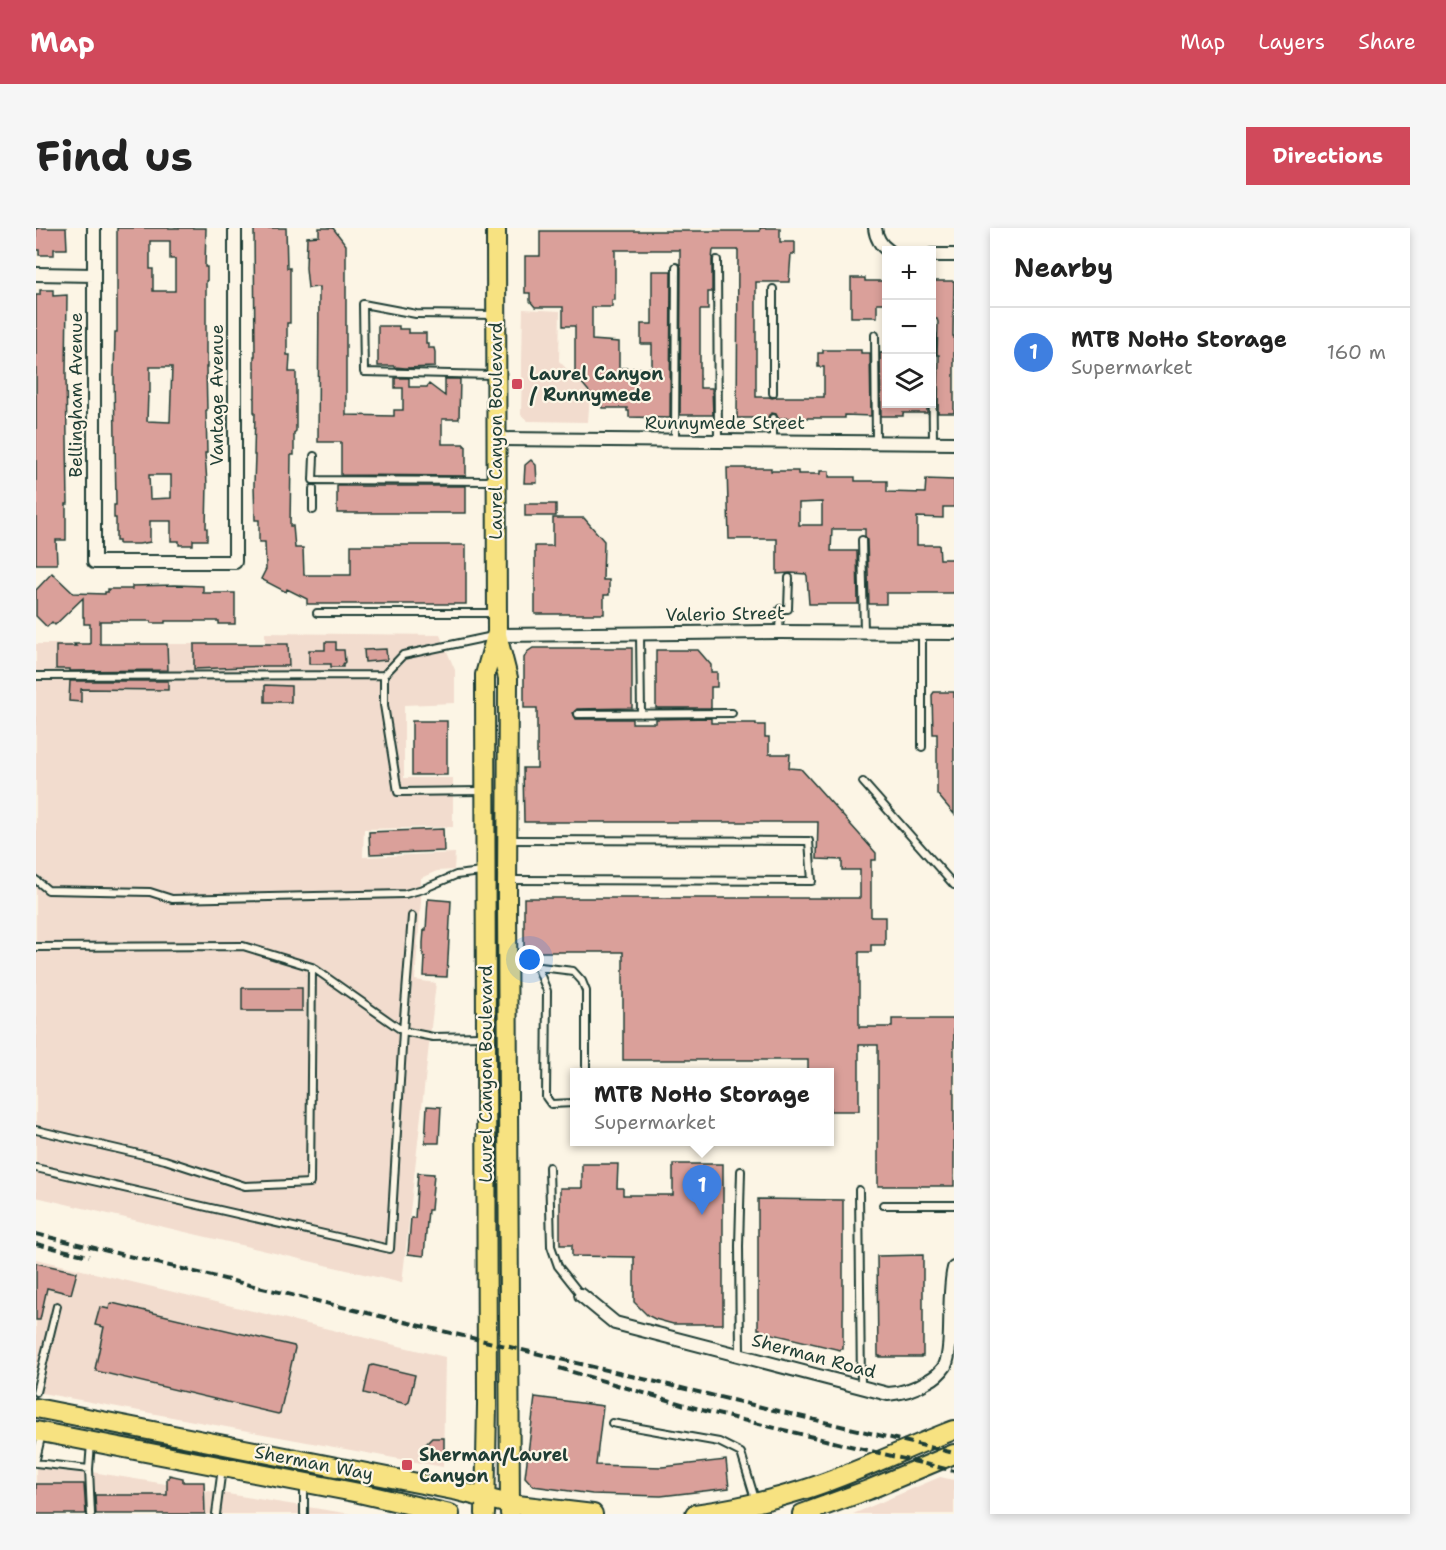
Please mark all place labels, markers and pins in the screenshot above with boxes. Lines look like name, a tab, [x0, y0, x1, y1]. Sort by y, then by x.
place label: Laurel Canyon / Runnymede	[529, 362, 663, 407]
marker: Laurel Canyon / Runnymede	[510, 377, 524, 391]
pin: 1	[682, 1166, 722, 1215]
place label: Sherman/Laurel Canyon	[419, 1443, 568, 1488]
marker: Sherman/Laurel Canyon	[400, 1458, 414, 1472]

